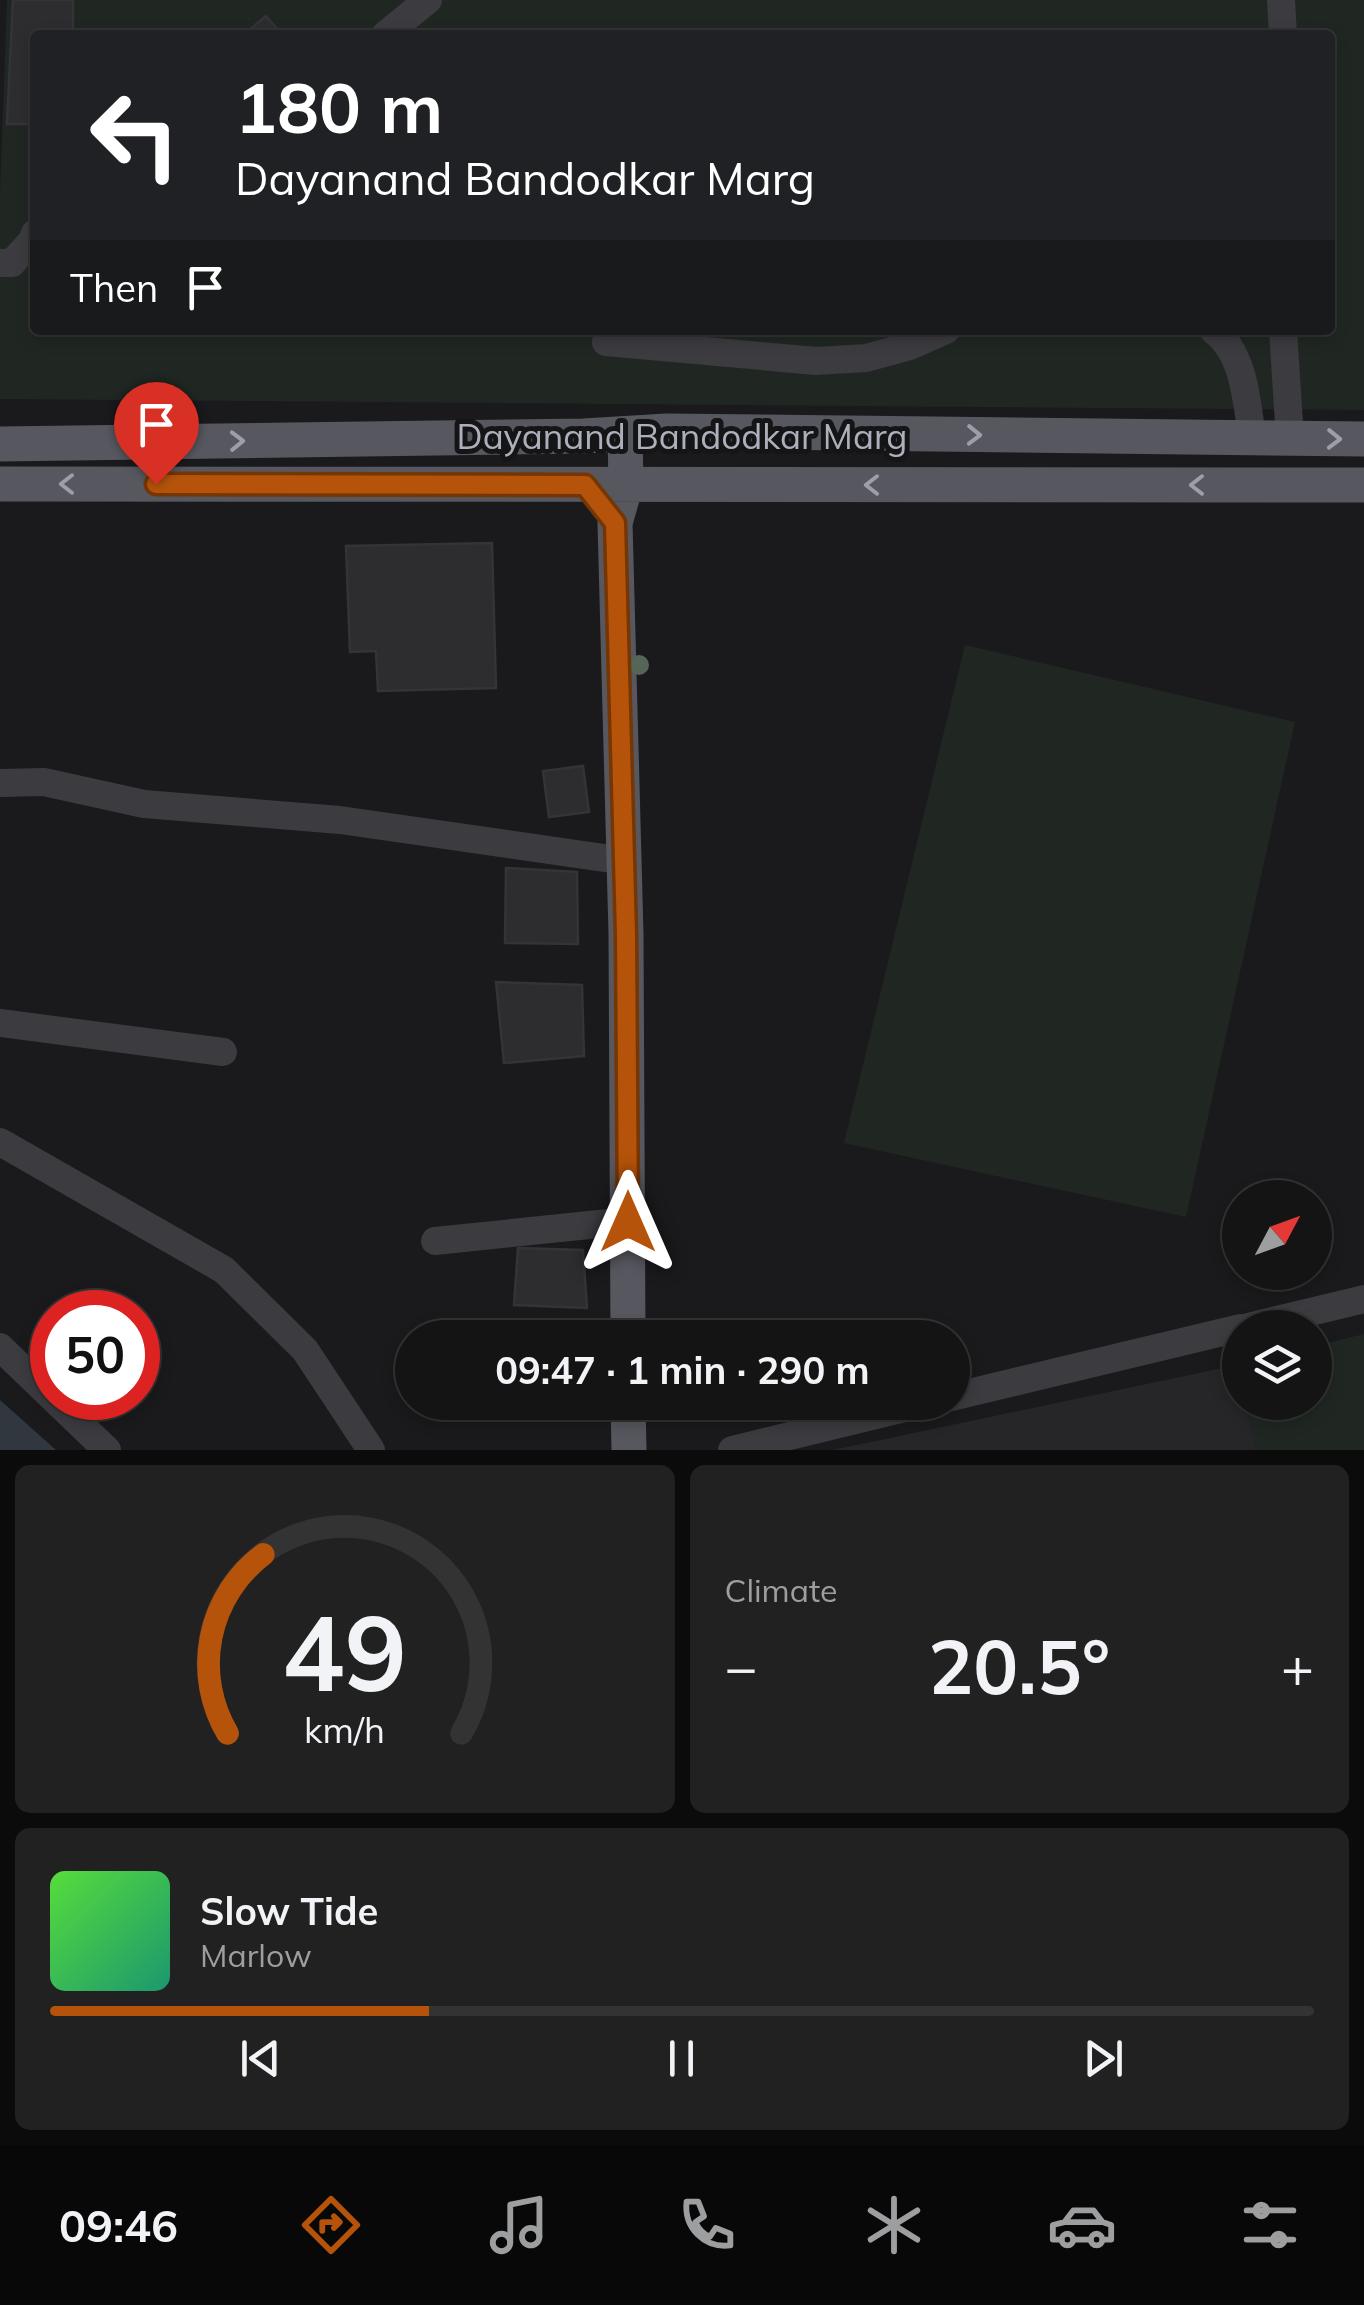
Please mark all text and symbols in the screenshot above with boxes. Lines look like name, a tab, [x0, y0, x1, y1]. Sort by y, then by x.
text: 180 m	[235, 63, 443, 151]
icon: left	[70, 70, 200, 200]
text: Dayanand Bandodkar Marg	[235, 150, 815, 206]
icon: arrive	[178, 260, 233, 315]
text: Then	[70, 264, 158, 312]
pin	[114, 382, 199, 485]
icon: arrive	[129, 397, 184, 452]
street label: Dayanand Bandodkar Marg	[457, 414, 907, 458]
one-way arrow	[968, 424, 983, 446]
one-way arrow	[1328, 428, 1343, 450]
one-way arrow	[230, 430, 246, 451]
one-way arrow	[59, 473, 74, 495]
one-way arrow	[863, 474, 878, 496]
one-way arrow	[1188, 474, 1204, 496]
position arrow	[576, 1170, 680, 1274]
north arrow	[1222, 1180, 1332, 1290]
map controls	[1222, 1180, 1332, 1420]
speed limit sign: 50	[30, 1290, 160, 1420]
button: layers	[1222, 1310, 1332, 1420]
text: 09:47 · 1 min · 290 m	[495, 1346, 870, 1394]
text: Climate	[725, 1570, 837, 1610]
text: 49	[282, 1586, 407, 1717]
text: 20.5°	[928, 1619, 1110, 1713]
text: −	[725, 1632, 758, 1701]
text: +	[1281, 1632, 1314, 1701]
text: km/h	[304, 1707, 385, 1752]
text: Slow Tide	[200, 1887, 378, 1935]
text: Marlow	[200, 1935, 312, 1975]
icon: previous	[233, 2031, 288, 2086]
icon: pause	[654, 2031, 709, 2086]
icon: next	[1076, 2031, 1131, 2086]
icon: directions	[296, 2190, 366, 2260]
icon: music	[484, 2190, 554, 2260]
icon: phone	[672, 2190, 742, 2260]
icon: climate	[859, 2190, 929, 2260]
icon: car	[1047, 2190, 1117, 2260]
icon: filters	[1235, 2190, 1305, 2260]
text: 09:46	[59, 2197, 178, 2253]

